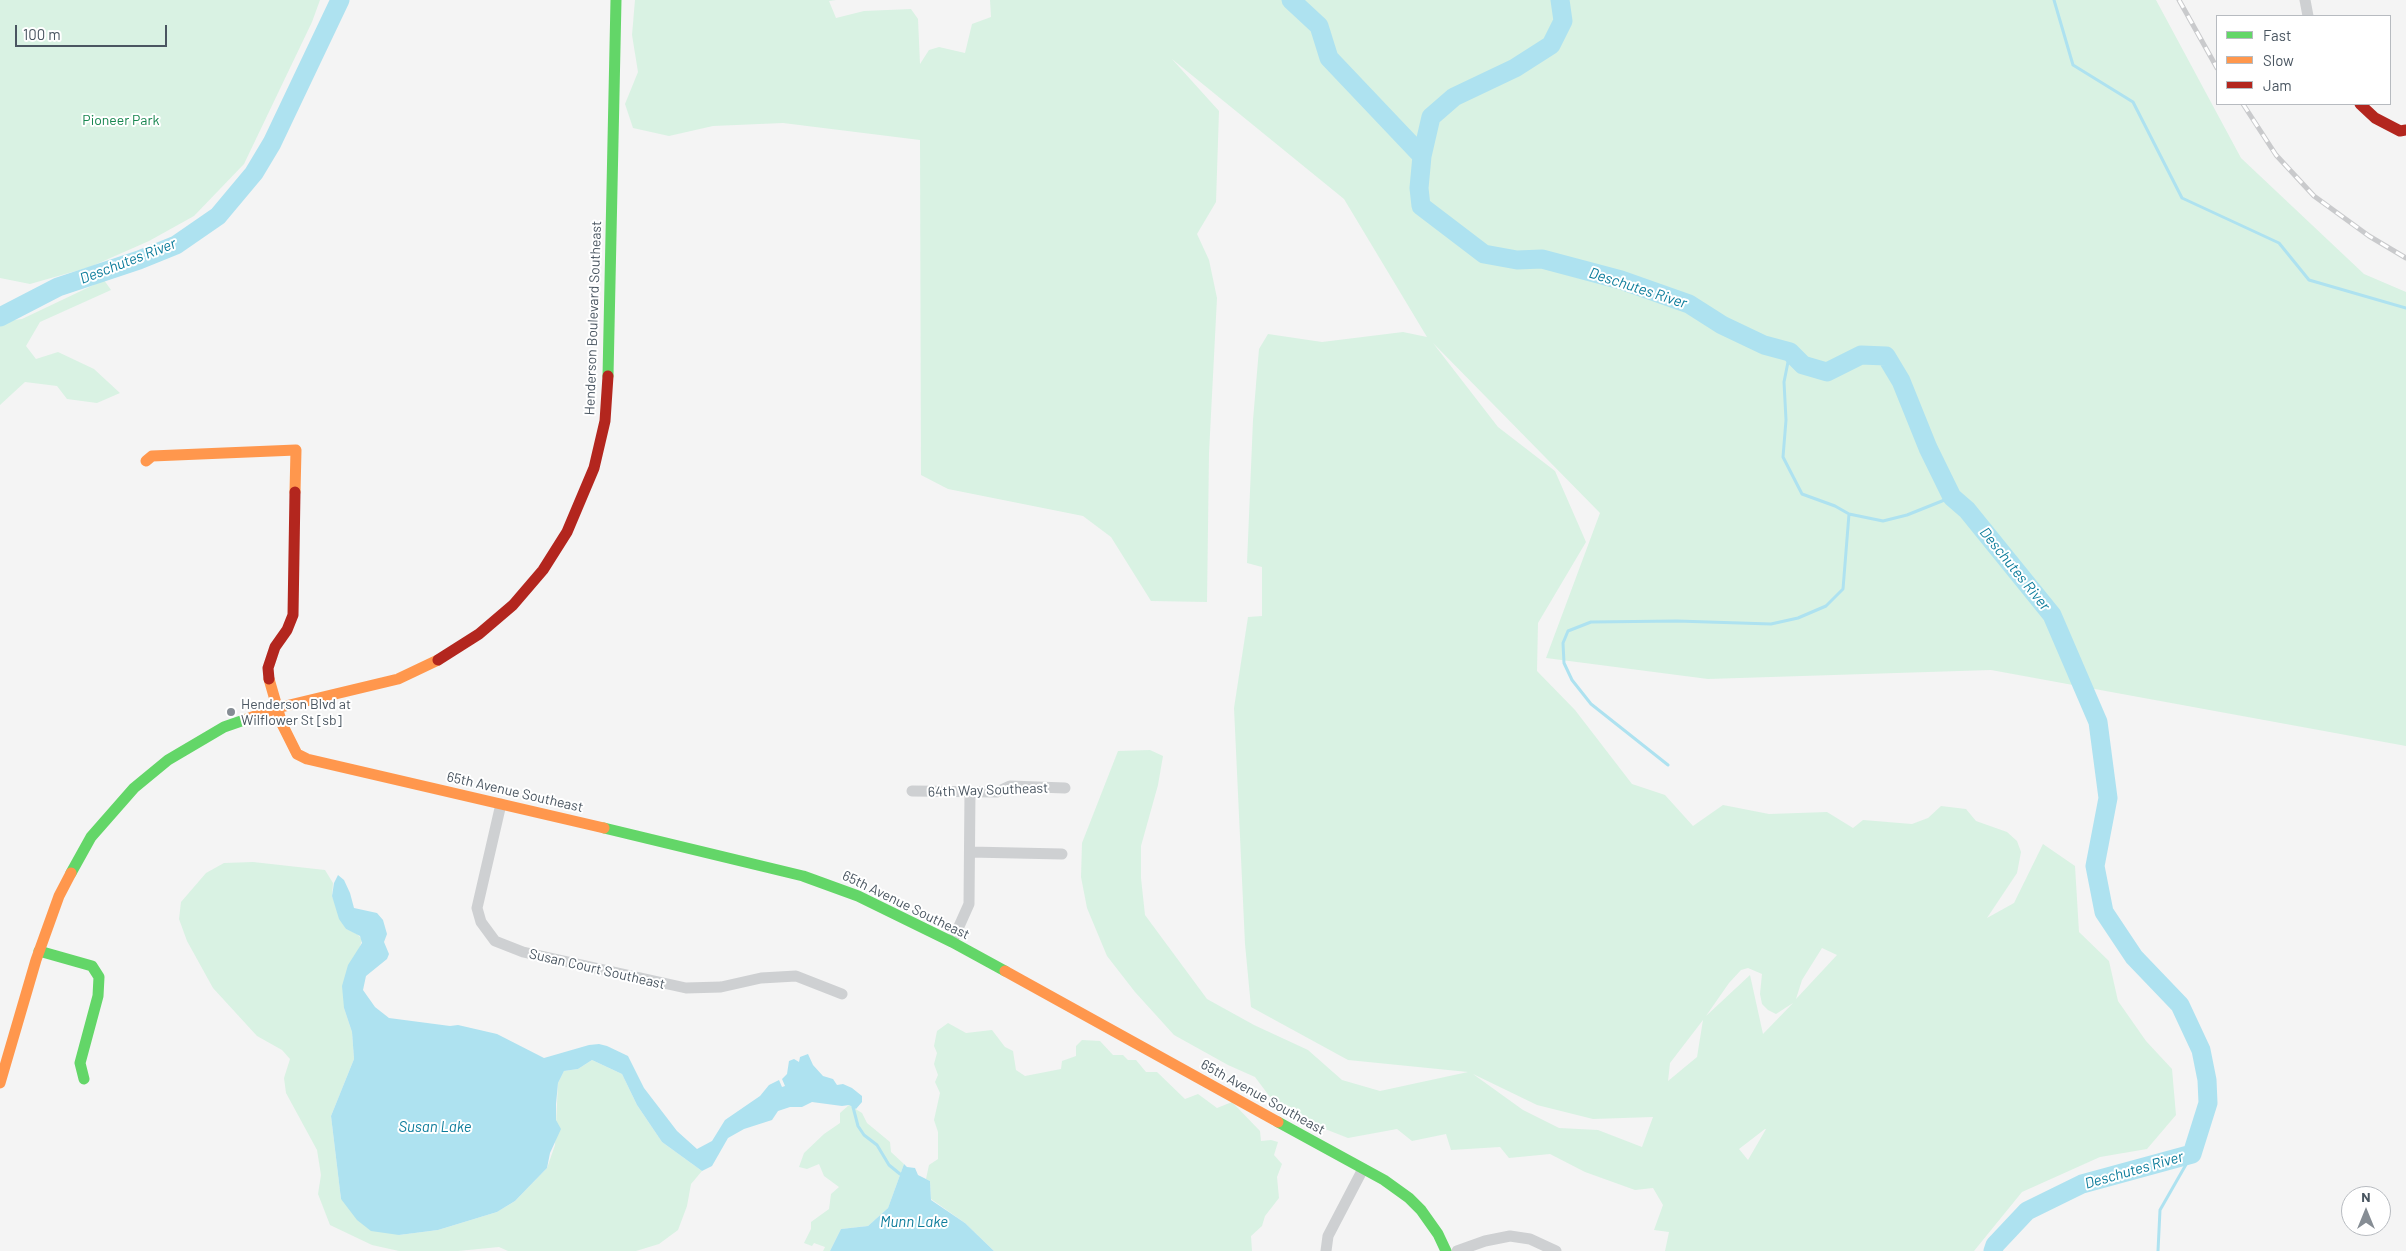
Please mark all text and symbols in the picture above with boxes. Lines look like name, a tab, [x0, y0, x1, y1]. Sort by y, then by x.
scale bar	[18, 15, 170, 47]
legend	[2216, 15, 2391, 105]
text: 100 m	[23, 25, 61, 43]
text: Fast	[2263, 26, 2291, 44]
text: Slow	[2263, 51, 2294, 69]
text: Jam	[2263, 76, 2292, 94]
park label: Pioneer Park	[82, 112, 160, 128]
street label: Henderson Boulevard Southeast	[581, 220, 605, 416]
water label: Deschutes River	[77, 234, 179, 288]
water label: Deschutes River	[1587, 264, 1689, 312]
water label: Deschutes River	[1976, 524, 2054, 614]
place label: Henderson Blvd at Wilflower St [sb]	[241, 696, 351, 729]
marker: Henderson Blvd at Wilflower St [sb]	[225, 706, 237, 718]
street label: 65th Avenue Southeast	[445, 768, 585, 816]
street label: 64th Way Southeast	[927, 780, 1049, 800]
street label: 65th Avenue Southeast	[840, 867, 972, 943]
street label: Susan Court Southeast	[527, 945, 667, 993]
street label: 65th Avenue Southeast	[1198, 1056, 1328, 1138]
water label: Susan Lake	[399, 1118, 471, 1136]
water label: Deschutes River	[2083, 1147, 2185, 1193]
north arrow	[2341, 1186, 2391, 1236]
text: N	[2361, 1188, 2371, 1205]
water label: Munn Lake	[880, 1213, 948, 1231]

